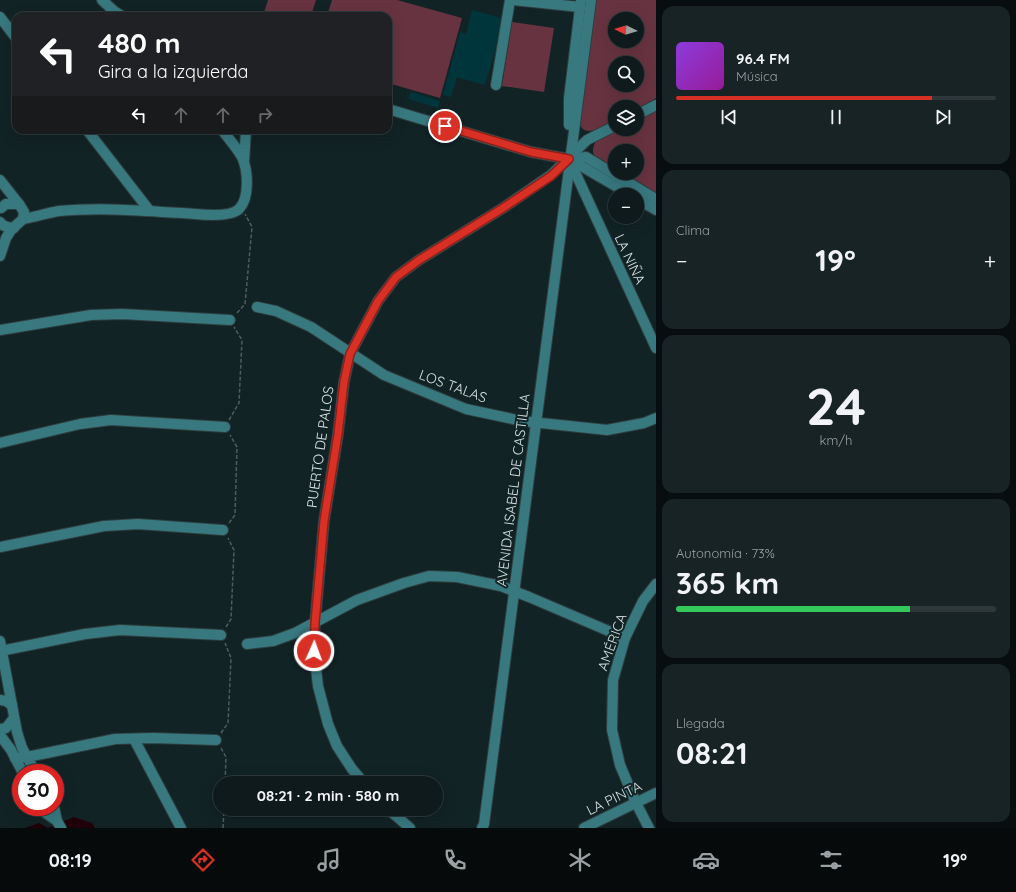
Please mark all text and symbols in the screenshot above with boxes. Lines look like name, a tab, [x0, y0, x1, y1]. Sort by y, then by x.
north arrow	[608, 12, 644, 48]
map controls	[608, 12, 644, 224]
text: 480 m	[98, 25, 181, 60]
icon: left	[32, 28, 84, 80]
text: 96.4 FM	[736, 49, 790, 68]
button: search	[608, 56, 644, 92]
text: Gira a la izquierda	[98, 60, 249, 83]
text: Música	[736, 68, 778, 84]
button: layers	[608, 100, 644, 136]
icon: left	[128, 104, 150, 126]
icon: ahead	[170, 104, 192, 126]
icon: ahead	[212, 104, 234, 126]
icon: right	[254, 104, 276, 126]
icon: previous	[718, 106, 740, 128]
icon: pause	[825, 106, 847, 128]
icon: next	[932, 106, 954, 128]
pin	[428, 109, 462, 143]
icon: arrive	[434, 115, 456, 137]
button: +	[608, 144, 644, 180]
button: −	[608, 188, 644, 224]
text: Clima	[676, 222, 710, 238]
street label: LA NIÑA	[611, 231, 649, 287]
text: 19°	[815, 241, 856, 279]
text: −	[676, 247, 687, 275]
text: +	[984, 247, 996, 275]
street label: LOS TALAS	[417, 365, 490, 407]
text: 24	[806, 373, 866, 438]
street label: PUERTO DE PALOS	[303, 385, 337, 509]
street label: AVENIDA ISABEL DE CASTILLA	[492, 393, 534, 587]
text: km/h	[820, 432, 852, 448]
text: Autonomía · 73%	[676, 545, 775, 561]
text: 365 km	[676, 564, 779, 602]
street label: AMÉRICA	[593, 611, 631, 673]
position arrow	[293, 630, 335, 672]
text: Llegada	[676, 715, 725, 731]
text: 08:21	[676, 734, 748, 772]
speed limit sign: 30	[12, 764, 64, 816]
street label: LA PINTA	[583, 777, 645, 819]
text: 08:21 · 2 min · 580 m	[257, 786, 399, 805]
icon: directions	[189, 846, 217, 874]
icon: music	[315, 846, 343, 874]
icon: phone	[441, 846, 469, 874]
icon: climate	[566, 846, 594, 874]
icon: car	[692, 846, 720, 874]
icon: filters	[817, 846, 845, 874]
text: 08:19	[49, 849, 92, 872]
text: 19°	[943, 849, 967, 872]

